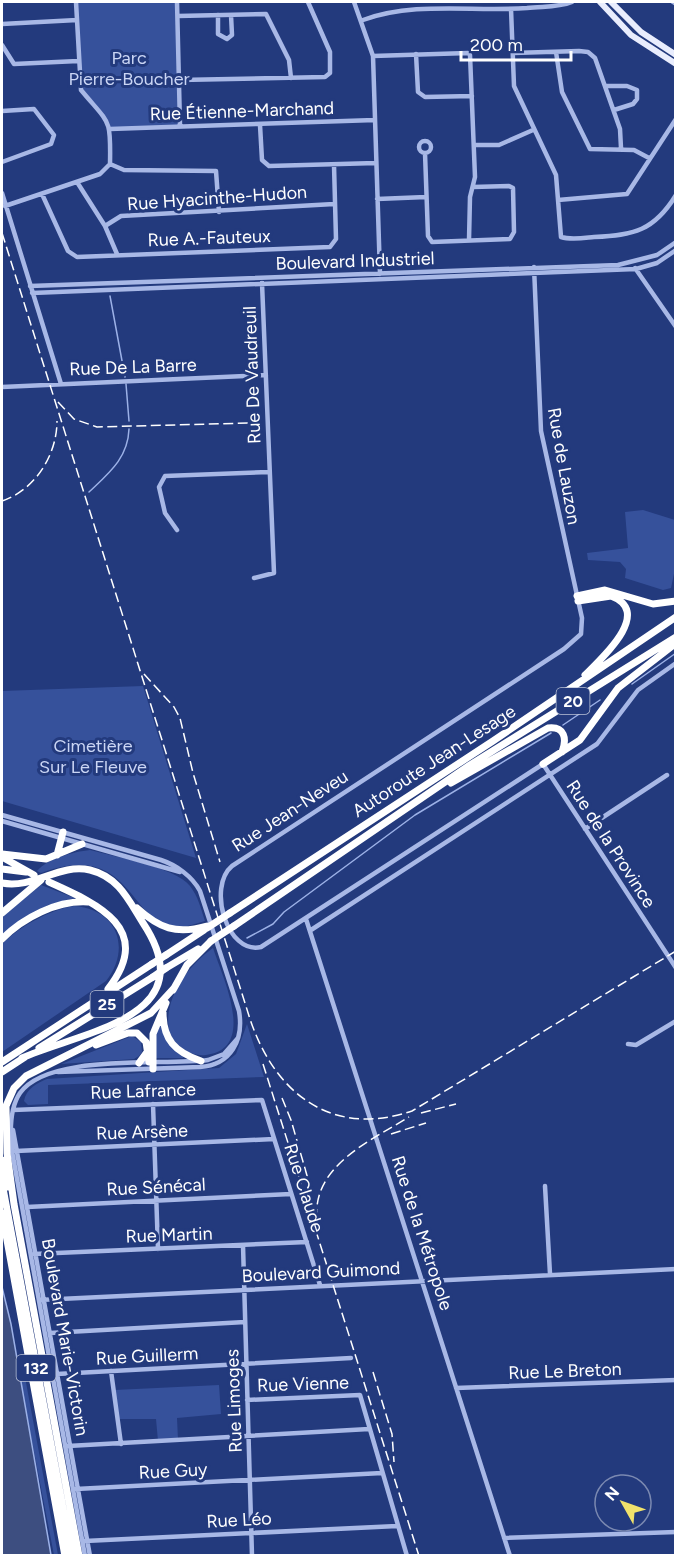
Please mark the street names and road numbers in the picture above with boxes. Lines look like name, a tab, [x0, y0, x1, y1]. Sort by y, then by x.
street label: Rue Étienne-Marchand	[149, 97, 335, 125]
street label: Rue Hyacinthe-Hudon	[126, 181, 308, 215]
street label: Rue A.-Fauteux	[147, 225, 271, 251]
street label: Boulevard Industriel	[275, 247, 435, 275]
street label: Rue De Vaudreuil	[239, 306, 265, 444]
street label: Rue De La Barre	[69, 354, 197, 380]
street label: Rue de Lauzon	[543, 406, 585, 526]
road number: 20	[556, 688, 590, 714]
street label: Autoroute Jean-Lesage	[348, 700, 520, 822]
street label: Rue Jean-Neveu	[228, 765, 352, 857]
street label: Rue de la Province	[562, 776, 661, 912]
road number: 25	[90, 991, 124, 1017]
street label: Rue Lafrance	[90, 1078, 196, 1104]
street label: Rue Arsène	[96, 1119, 189, 1145]
street label: Rue Claude	[279, 1141, 329, 1235]
street label: Rue de la Métropole	[387, 1153, 457, 1313]
street label: Rue Sénécal	[106, 1173, 206, 1201]
street label: Rue Martin	[125, 1222, 213, 1248]
street label: Boulevard Marie-Victorin	[37, 1236, 93, 1438]
street label: Boulevard Guimond	[241, 1257, 401, 1287]
street label: Rue Guillerm	[95, 1342, 199, 1370]
street label: Rue Limoges	[221, 1349, 247, 1453]
road number: 132	[16, 1355, 56, 1381]
street label: Rue Le Breton	[508, 1358, 622, 1384]
street label: Rue Vienne	[257, 1371, 350, 1397]
street label: Rue Guy	[138, 1458, 208, 1484]
street label: Rue Léo	[206, 1507, 272, 1533]

